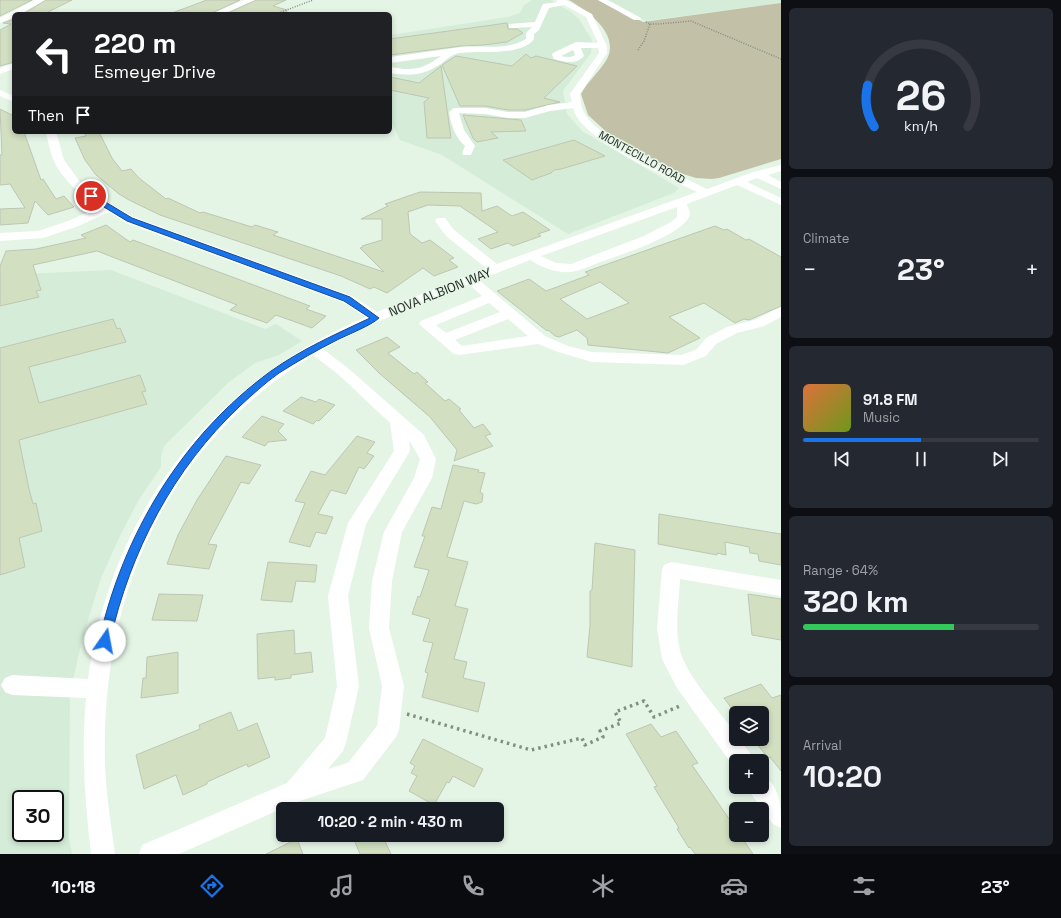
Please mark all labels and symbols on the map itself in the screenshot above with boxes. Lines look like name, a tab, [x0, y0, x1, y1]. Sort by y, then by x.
street label: MONTECILLO ROAD	[596, 127, 688, 187]
pin	[74, 179, 108, 213]
street label: NOVA ALBION WAY	[386, 264, 494, 320]
position arrow	[84, 620, 126, 662]
speed limit sign: 30	[12, 790, 64, 842]

